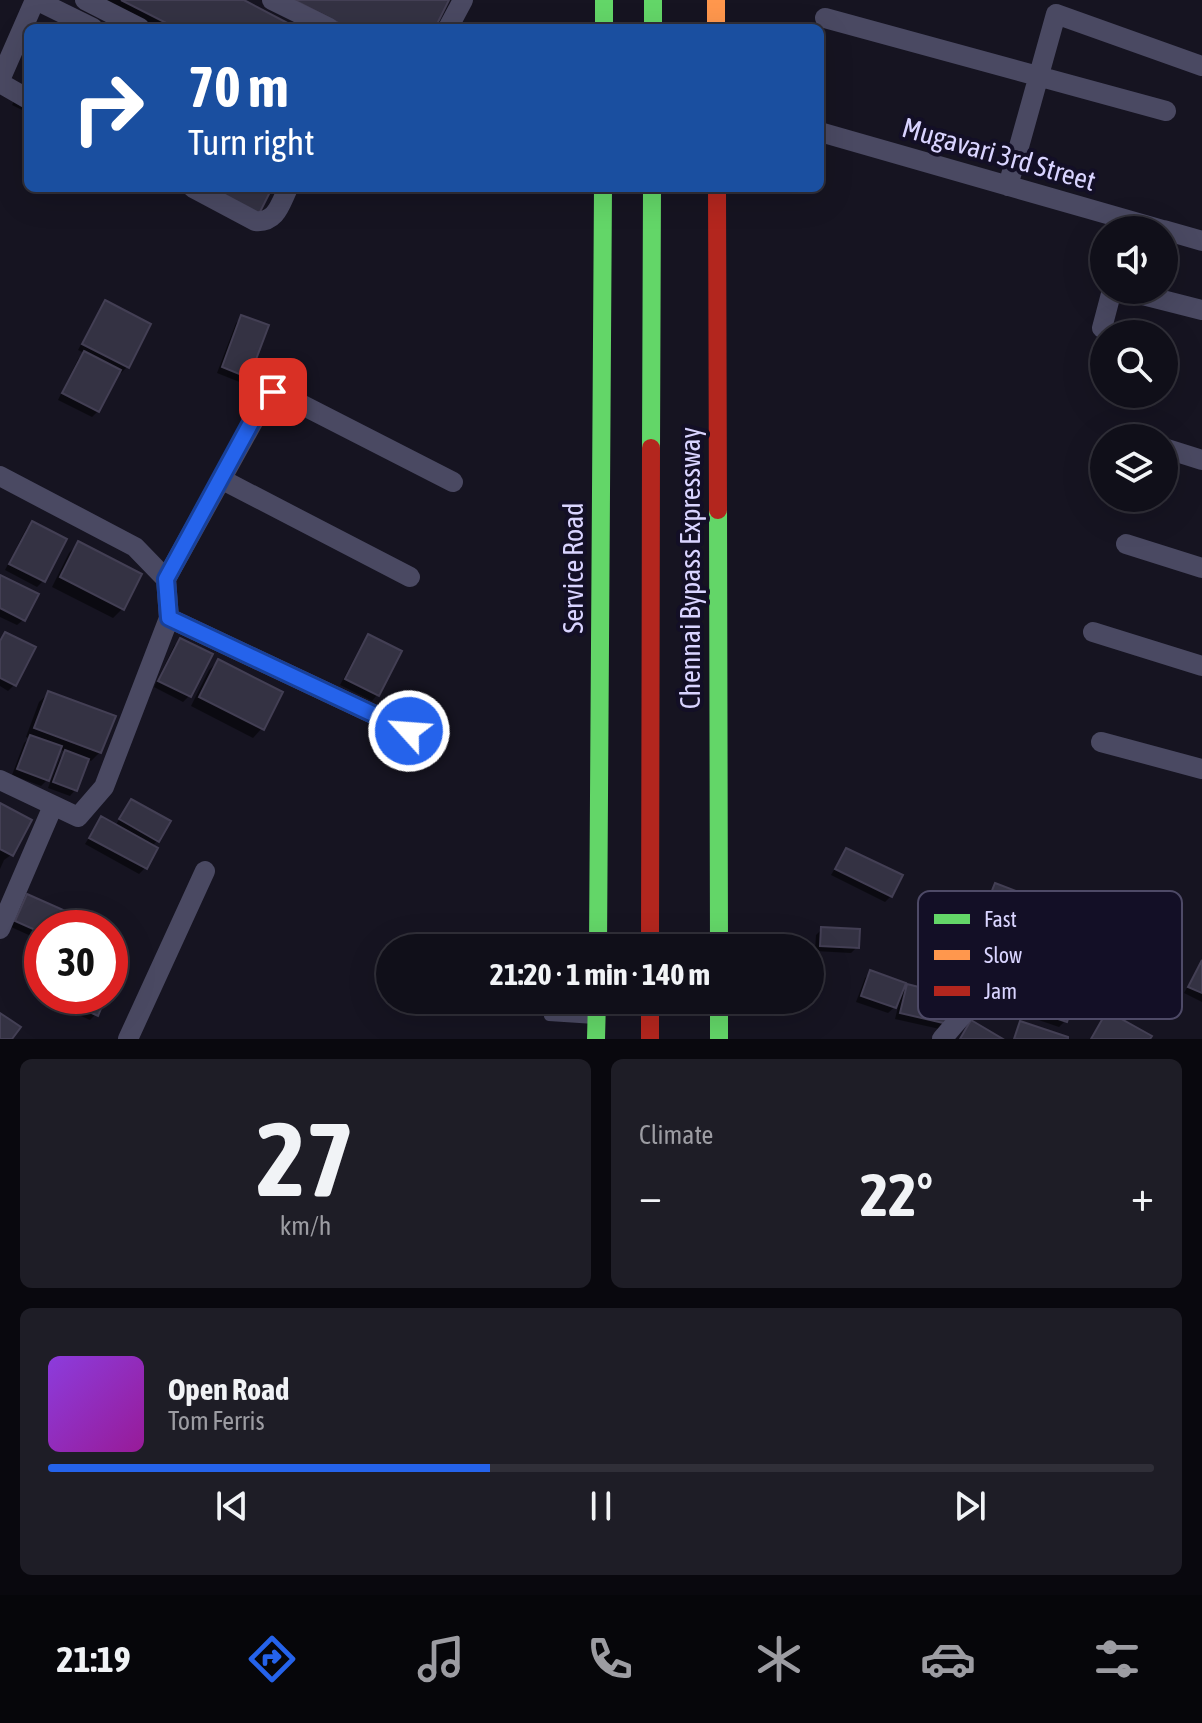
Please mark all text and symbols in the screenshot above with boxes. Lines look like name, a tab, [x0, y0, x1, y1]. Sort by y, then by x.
text: 70 m	[188, 55, 289, 119]
icon: right	[56, 56, 160, 160]
street label: Mugavari 3rd Street	[899, 111, 1099, 197]
text: Turn right	[188, 121, 315, 163]
map controls	[1090, 216, 1178, 512]
button: sound	[1090, 216, 1178, 304]
button: search	[1090, 320, 1178, 408]
pin	[239, 358, 307, 426]
icon: arrive	[251, 370, 295, 414]
button: layers	[1090, 424, 1178, 512]
street label: Chennai Bypass Expressway	[674, 427, 706, 709]
street label: Service Road	[557, 502, 589, 634]
position arrow	[367, 689, 451, 773]
legend	[918, 891, 1182, 1019]
text: Fast	[984, 906, 1017, 932]
speed limit sign: 30	[24, 910, 128, 1014]
text: Slow	[984, 942, 1022, 968]
text: 21:20 · 1 min · 140 m	[490, 957, 710, 991]
text: Jam	[984, 978, 1017, 1004]
text: 27	[257, 1099, 354, 1218]
text: Climate	[639, 1120, 713, 1150]
text: 22°	[860, 1160, 933, 1229]
text: −	[639, 1170, 662, 1220]
text: +	[1131, 1170, 1154, 1220]
text: km/h	[280, 1211, 331, 1241]
text: Open Road	[168, 1372, 289, 1406]
text: Tom Ferris	[168, 1406, 265, 1436]
icon: previous	[210, 1484, 254, 1528]
icon: pause	[579, 1484, 623, 1528]
icon: next	[948, 1484, 992, 1528]
icon: directions	[244, 1631, 300, 1687]
icon: music	[413, 1631, 469, 1687]
icon: phone	[582, 1631, 638, 1687]
icon: climate	[751, 1631, 807, 1687]
icon: car	[920, 1631, 976, 1687]
icon: filters	[1089, 1631, 1145, 1687]
text: 21:19	[57, 1638, 131, 1680]

